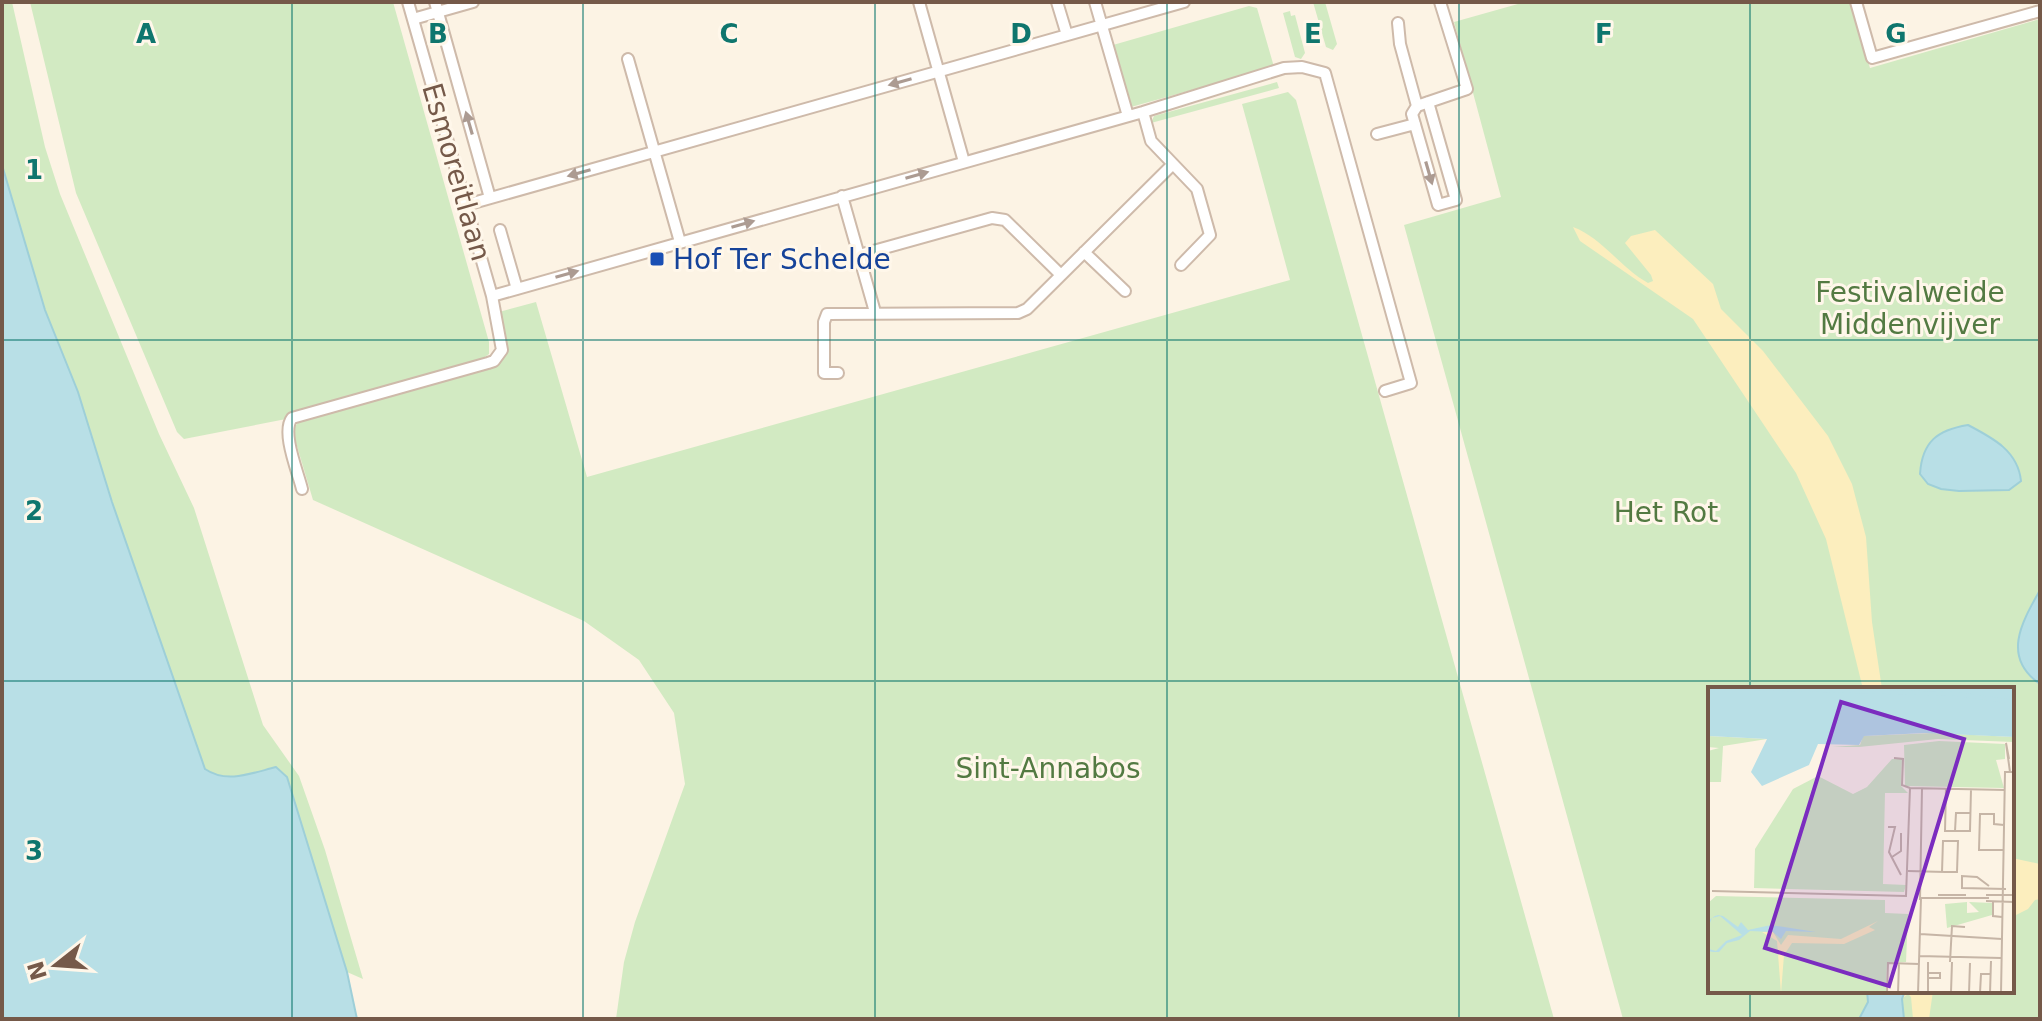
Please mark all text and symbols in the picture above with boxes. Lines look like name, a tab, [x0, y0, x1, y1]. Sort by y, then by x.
text: A	[136, 19, 156, 49]
text: B	[428, 19, 448, 49]
text: C	[719, 19, 739, 49]
text: D	[1010, 19, 1032, 49]
text: E	[1304, 19, 1322, 49]
text: F	[1595, 19, 1613, 49]
text: G	[1885, 19, 1907, 49]
one-way arrow	[888, 76, 912, 89]
street label: Esmoreitlaan	[415, 79, 498, 265]
one-way arrow	[462, 110, 475, 134]
text: 1	[25, 155, 43, 185]
one-way arrow	[1423, 162, 1436, 186]
one-way arrow	[567, 167, 592, 179]
one-way arrow	[905, 168, 929, 181]
one-way arrow	[732, 217, 756, 230]
place label: Hof Ter Schelde	[673, 243, 891, 276]
marker: Hof Ter Schelde	[648, 250, 666, 268]
one-way arrow	[554, 268, 579, 280]
park label: Festivalweide Middenvijver	[1815, 276, 2005, 341]
text: 2	[25, 496, 43, 526]
park label: Het Rot	[1614, 496, 1718, 529]
inset map	[1708, 687, 2014, 993]
park label: Sint-Annabos	[955, 752, 1141, 785]
text: 3	[25, 836, 43, 866]
north arrow	[16, 925, 96, 1005]
text: N	[23, 958, 52, 983]

